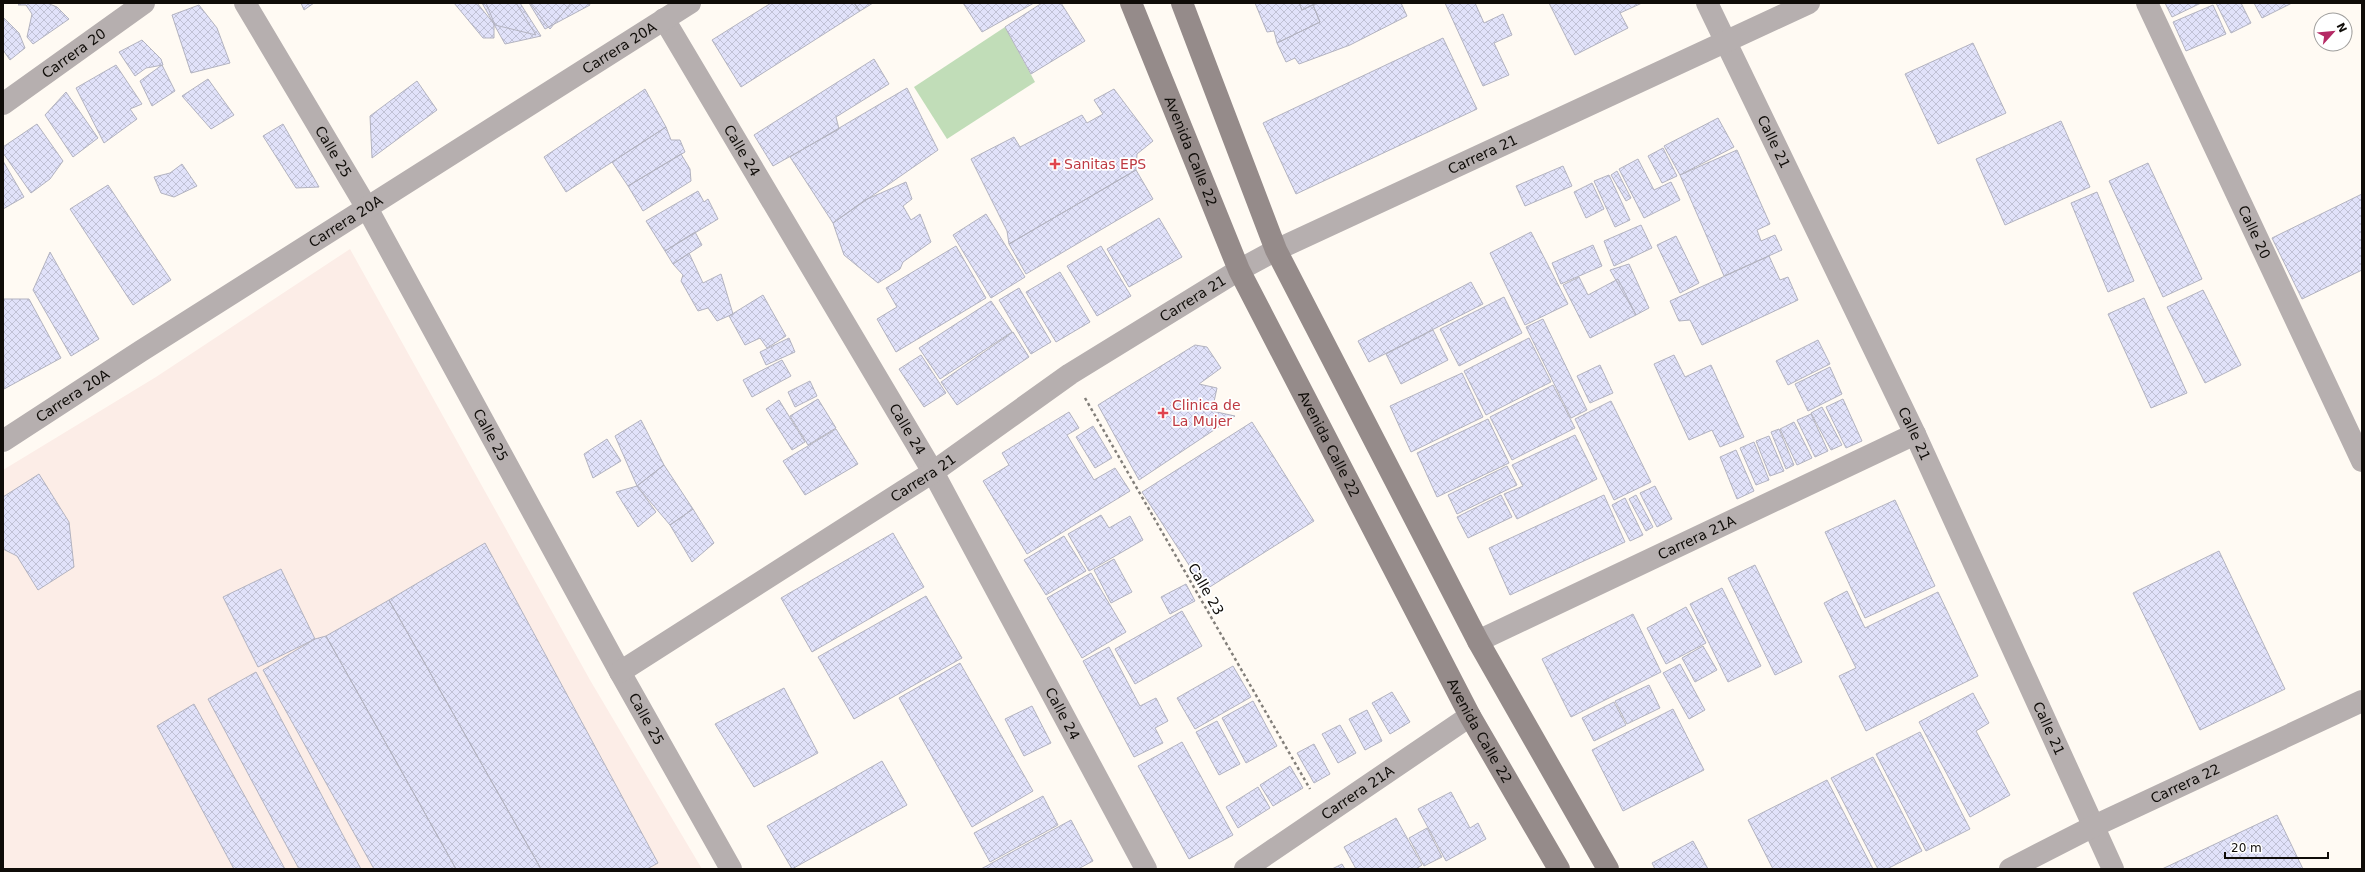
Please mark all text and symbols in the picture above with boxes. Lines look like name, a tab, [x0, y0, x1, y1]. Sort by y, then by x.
north arrow	[2313, 12, 2353, 52]
street label: Carrera 20A	[579, 18, 659, 77]
text: N	[2334, 21, 2349, 35]
street label: Carrera 20	[39, 25, 109, 82]
street label: Avenida Calle 22	[1162, 94, 1220, 209]
street label: Calle 21	[1754, 113, 1794, 171]
street label: Calle 24	[721, 122, 764, 179]
street label: Calle 25	[312, 123, 355, 180]
street label: Carrera 21	[1445, 131, 1520, 177]
place label: Sanitas EPS	[1064, 156, 1146, 172]
marker: Sanitas EPS	[1049, 158, 1061, 170]
street label: Carrera 20A	[306, 192, 386, 251]
street label: Calle 20	[2235, 203, 2274, 261]
street label: Carrera 21	[1157, 272, 1229, 325]
street label: Carrera 20A	[33, 366, 113, 425]
street label: Avenida Calle 22	[1295, 388, 1363, 500]
place label: Clinica de La Mujer	[1172, 397, 1241, 429]
street label: Calle 24	[886, 401, 929, 458]
street label: Calle 21	[1895, 404, 1934, 463]
street label: Calle 25	[470, 406, 511, 464]
marker: Clinica de La Mujer	[1157, 407, 1169, 419]
street label: Carrera 21	[888, 450, 959, 505]
street label: Carrera 21A	[1655, 512, 1739, 563]
street label: Calle 23	[1185, 560, 1227, 618]
street label: Avenida Calle 22	[1444, 676, 1515, 786]
street label: Calle 24	[1042, 685, 1083, 743]
street label: Calle 25	[626, 690, 667, 748]
street label: Calle 21	[2030, 699, 2068, 758]
street label: Carrera 22	[2148, 760, 2222, 807]
street label: Carrera 21A	[1318, 762, 1397, 823]
scale bar	[2225, 834, 2328, 860]
text: 20 m	[2231, 841, 2262, 855]

